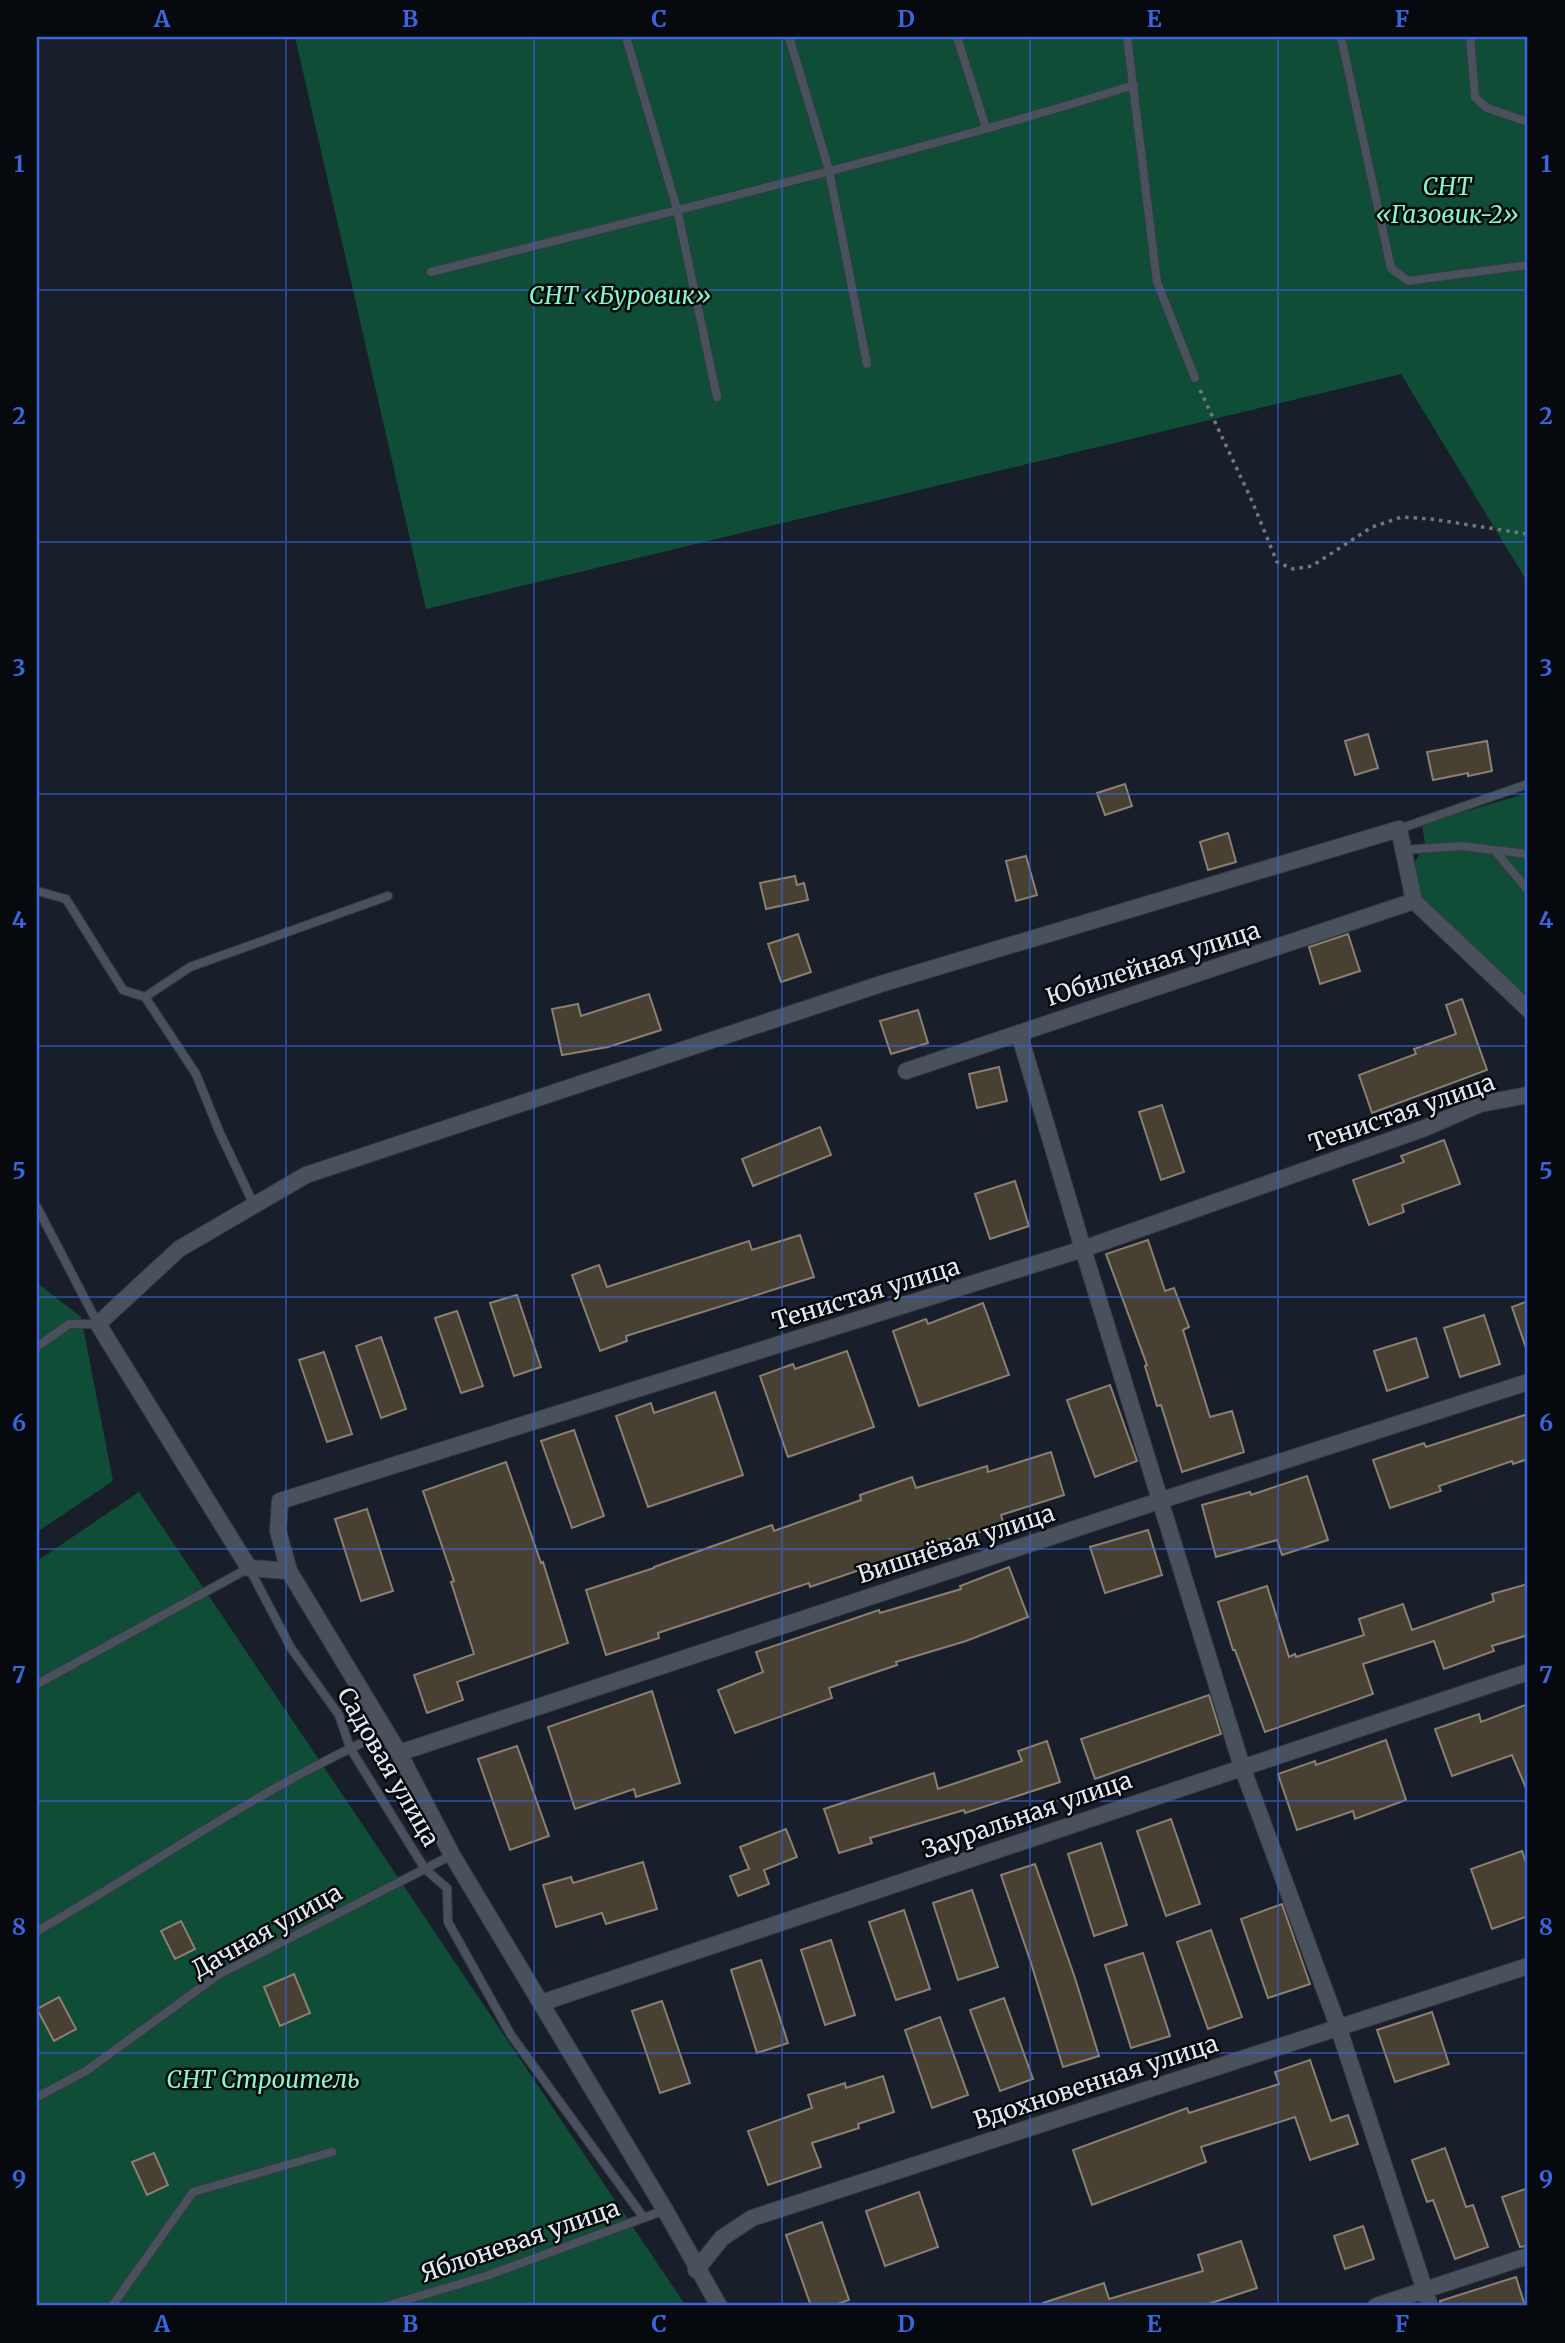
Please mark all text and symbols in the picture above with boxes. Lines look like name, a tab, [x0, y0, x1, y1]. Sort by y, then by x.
text: A	[153, 4, 171, 33]
text: B	[402, 4, 418, 33]
text: C	[651, 4, 667, 33]
text: D	[897, 4, 915, 33]
text: E	[1146, 4, 1162, 33]
text: F	[1395, 4, 1409, 33]
text: 1	[14, 149, 25, 178]
text: 1	[1541, 149, 1552, 178]
park label: СНТ «Газовик-2»	[1375, 171, 1519, 230]
park label: СНТ «Буровик»	[529, 280, 711, 311]
text: 2	[12, 401, 26, 430]
text: 2	[1539, 401, 1553, 430]
text: 3	[12, 653, 26, 682]
text: 3	[1539, 653, 1553, 682]
text: 4	[12, 905, 27, 934]
text: 4	[1539, 905, 1554, 934]
street label: Юбилейная улица	[1042, 914, 1264, 1013]
street label: Тенистая улица	[1305, 1066, 1499, 1159]
text: 5	[12, 1156, 26, 1185]
text: 5	[1539, 1156, 1553, 1185]
street label: Тенистая улица	[768, 1250, 963, 1337]
text: 6	[12, 1408, 26, 1437]
text: 6	[1539, 1408, 1553, 1437]
street label: Вишнёвая улица	[853, 1497, 1059, 1590]
text: 7	[12, 1660, 26, 1689]
text: 7	[1539, 1660, 1553, 1689]
street label: Садовая улица	[330, 1682, 447, 1852]
street label: Зауральная улица	[918, 1764, 1136, 1865]
street label: Дачная улица	[186, 1876, 348, 1985]
text: 8	[12, 1912, 26, 1941]
text: 8	[1539, 1912, 1553, 1941]
street label: Вдохновенная улица	[970, 2027, 1222, 2136]
park label: СНТ Строитель	[166, 2064, 360, 2095]
text: 9	[12, 2164, 26, 2193]
text: 9	[1539, 2164, 1553, 2193]
street label: Яблоневая улица	[416, 2192, 624, 2289]
text: A	[153, 2309, 171, 2338]
text: B	[402, 2309, 418, 2338]
text: C	[651, 2309, 667, 2338]
text: D	[897, 2309, 915, 2338]
text: E	[1146, 2309, 1162, 2338]
text: F	[1395, 2309, 1409, 2338]

